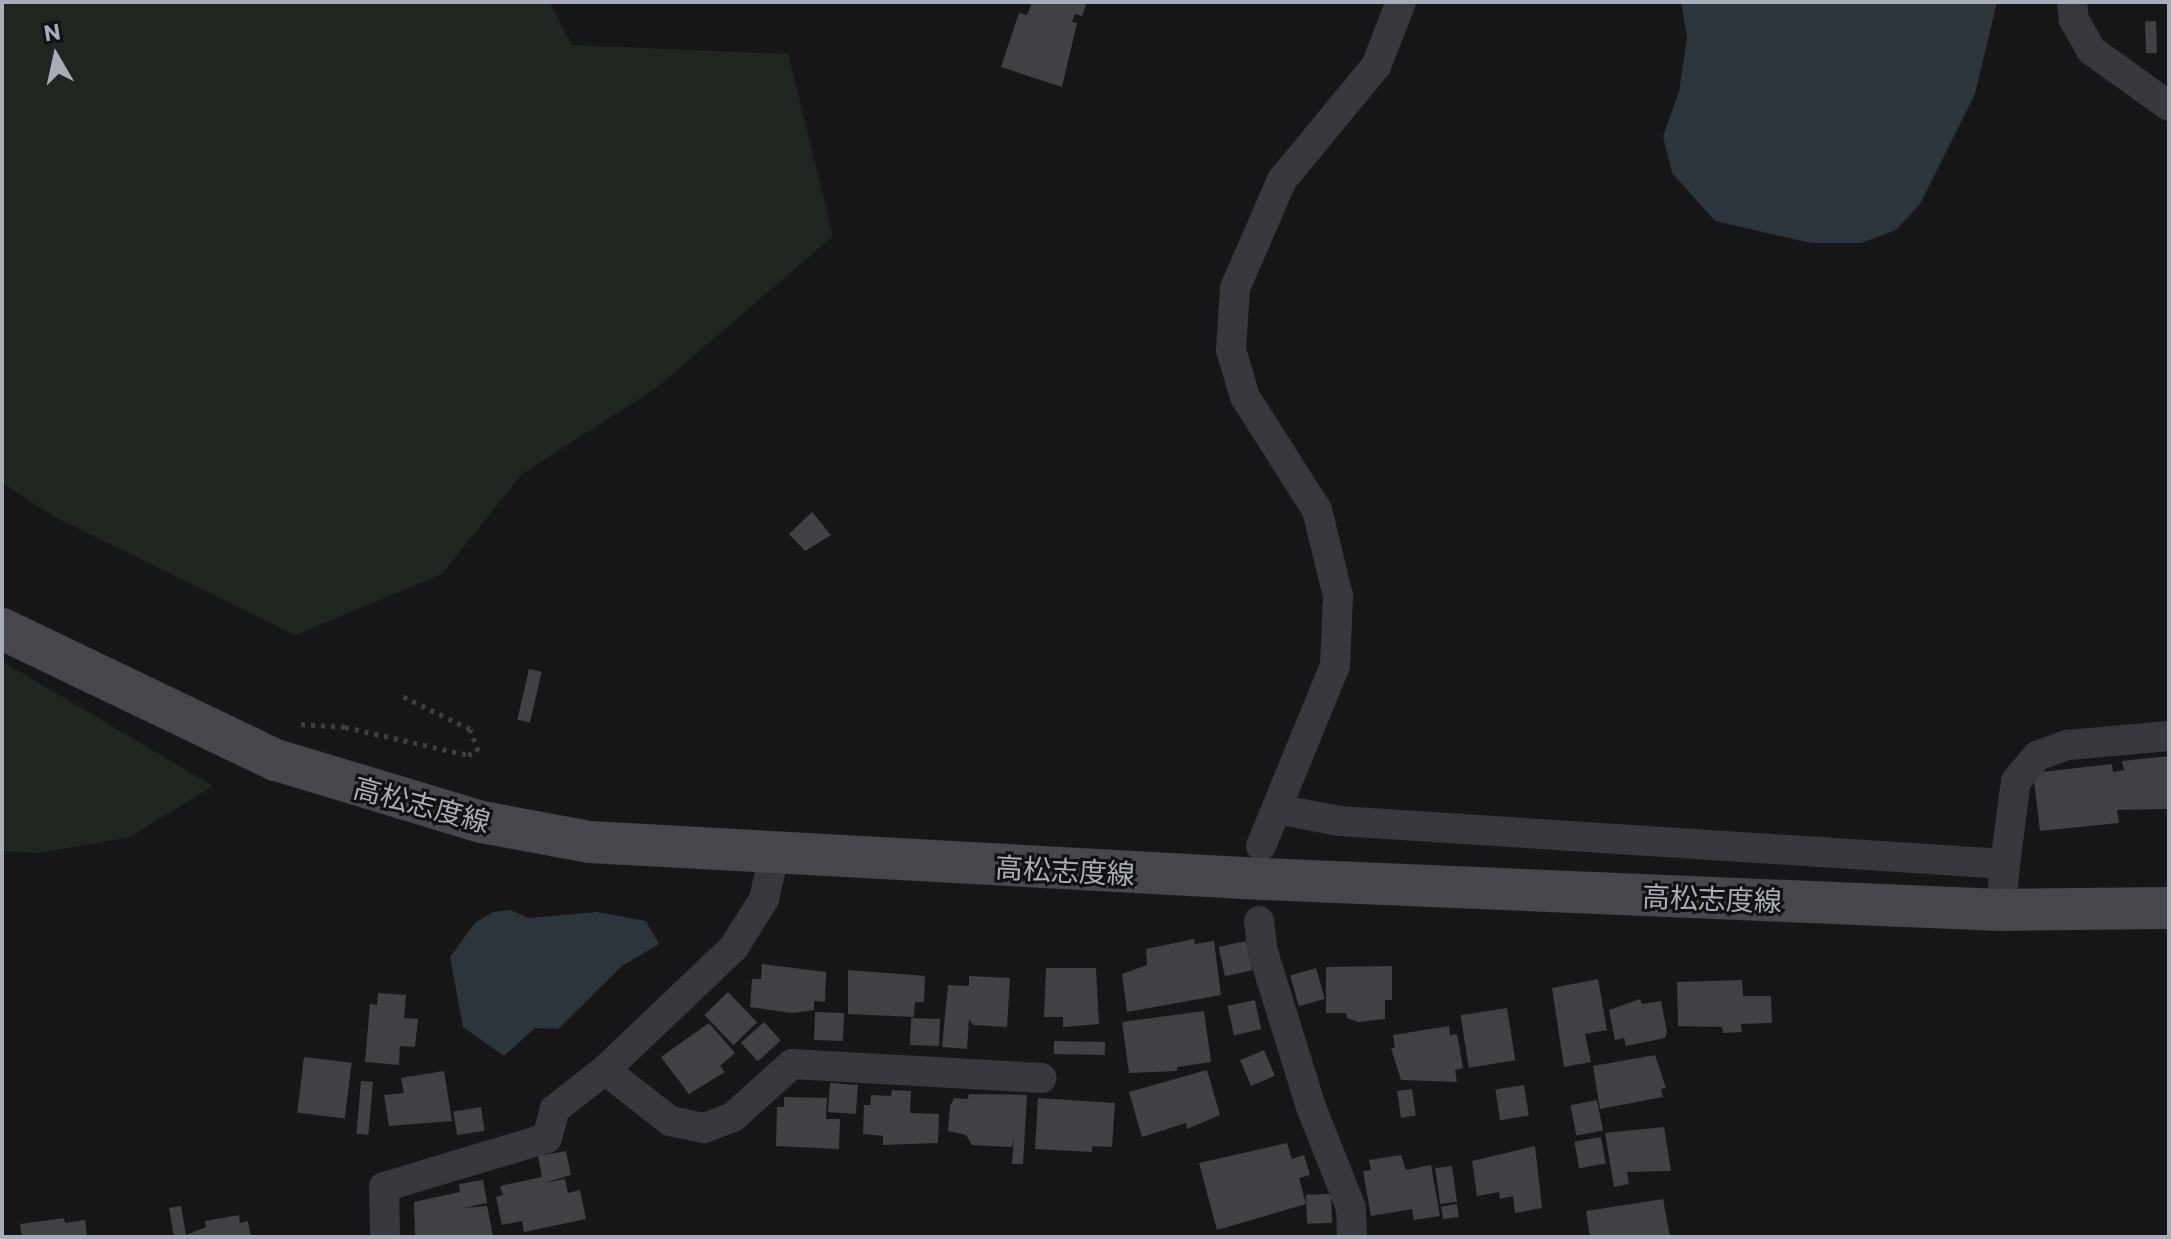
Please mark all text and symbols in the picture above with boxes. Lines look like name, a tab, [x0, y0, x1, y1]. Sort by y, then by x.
north arrow	[16, 16, 96, 96]
text: N	[42, 17, 62, 46]
street label: 高松志度線	[350, 770, 494, 838]
street label: 高松志度線	[994, 850, 1136, 890]
street label: 高松志度線	[1641, 879, 1783, 917]

